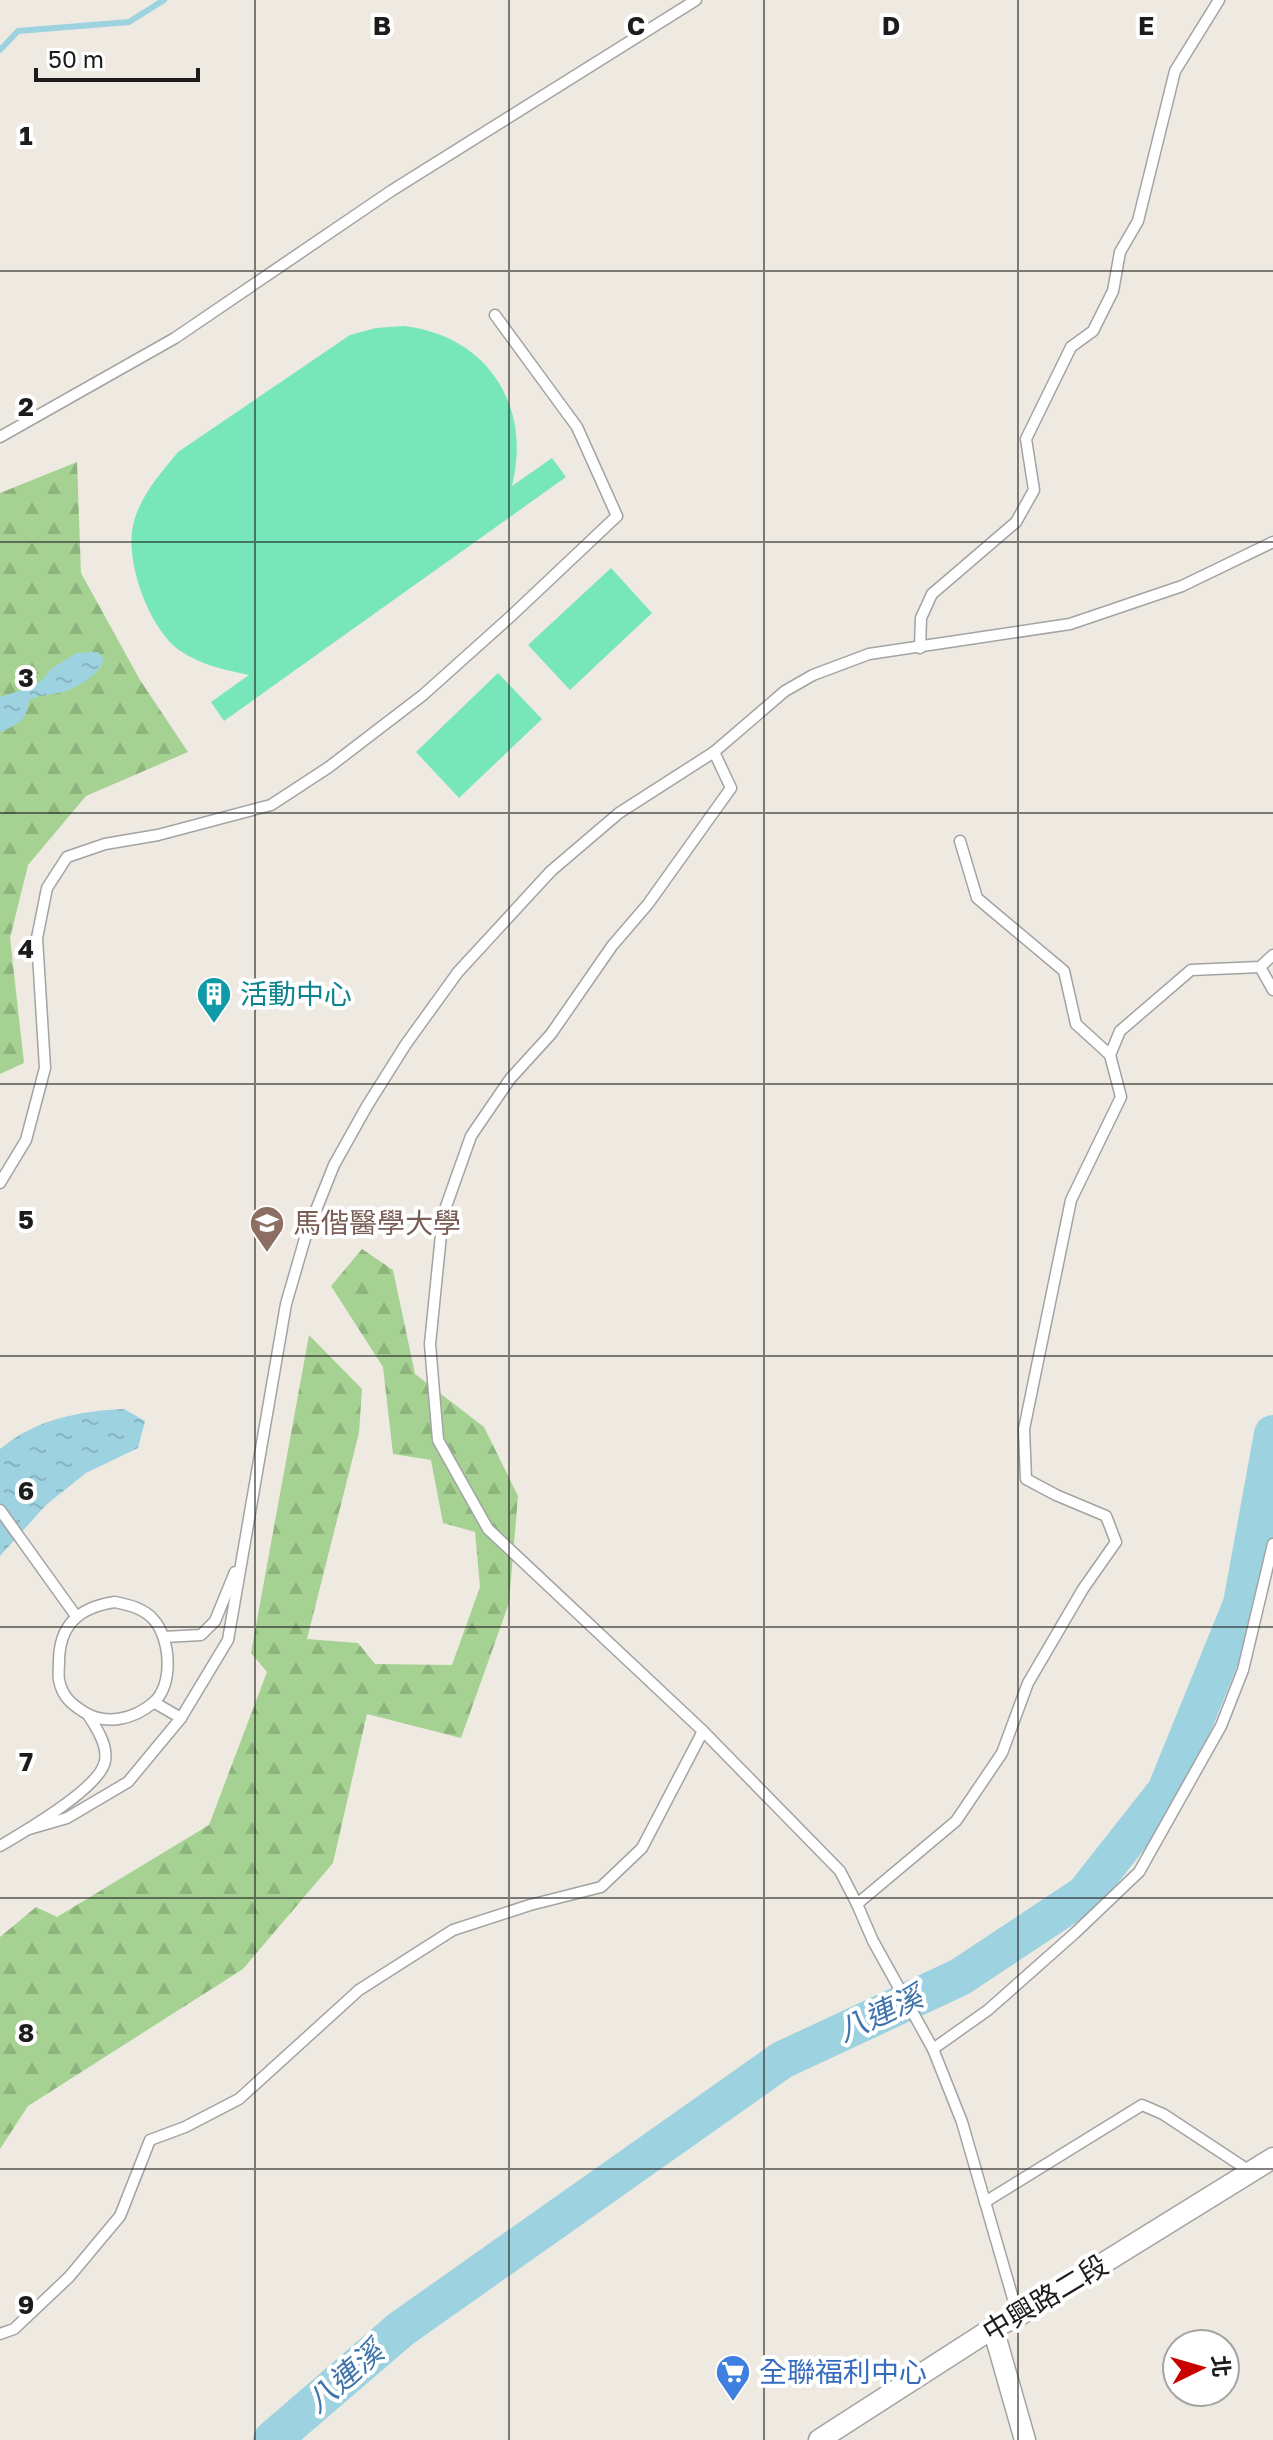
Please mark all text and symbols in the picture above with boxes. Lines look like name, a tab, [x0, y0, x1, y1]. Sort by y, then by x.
text: B	[373, 10, 391, 41]
text: C	[627, 10, 645, 41]
text: D	[882, 10, 900, 41]
text: E	[1138, 10, 1154, 41]
scale bar	[36, 32, 198, 82]
text: 50 m	[48, 44, 104, 73]
text: 1	[19, 120, 33, 151]
text: 2	[18, 391, 34, 422]
text: 3	[18, 662, 34, 693]
text: 4	[18, 933, 34, 964]
building icon: 活動中心	[195, 975, 233, 1025]
place label: 活動中心	[240, 977, 352, 1010]
text: 5	[18, 1204, 34, 1235]
school or university icon: 馬偕醫學大學	[248, 1204, 286, 1254]
place label: 馬偕醫學大學	[293, 1206, 461, 1239]
text: 6	[18, 1475, 34, 1506]
text: 7	[19, 1746, 33, 1777]
water label: 八連溪	[831, 1976, 932, 2048]
text: 8	[18, 2017, 34, 2048]
street label: 中興路二段	[976, 2247, 1113, 2348]
text: 9	[18, 2289, 34, 2320]
north arrow	[1161, 2328, 1241, 2408]
water label: 八連溪	[299, 2331, 393, 2419]
supermarket icon: 全聯福利中心	[714, 2353, 752, 2403]
text: 北	[1207, 2354, 1236, 2378]
place label: 全聯福利中心	[759, 2355, 927, 2388]

